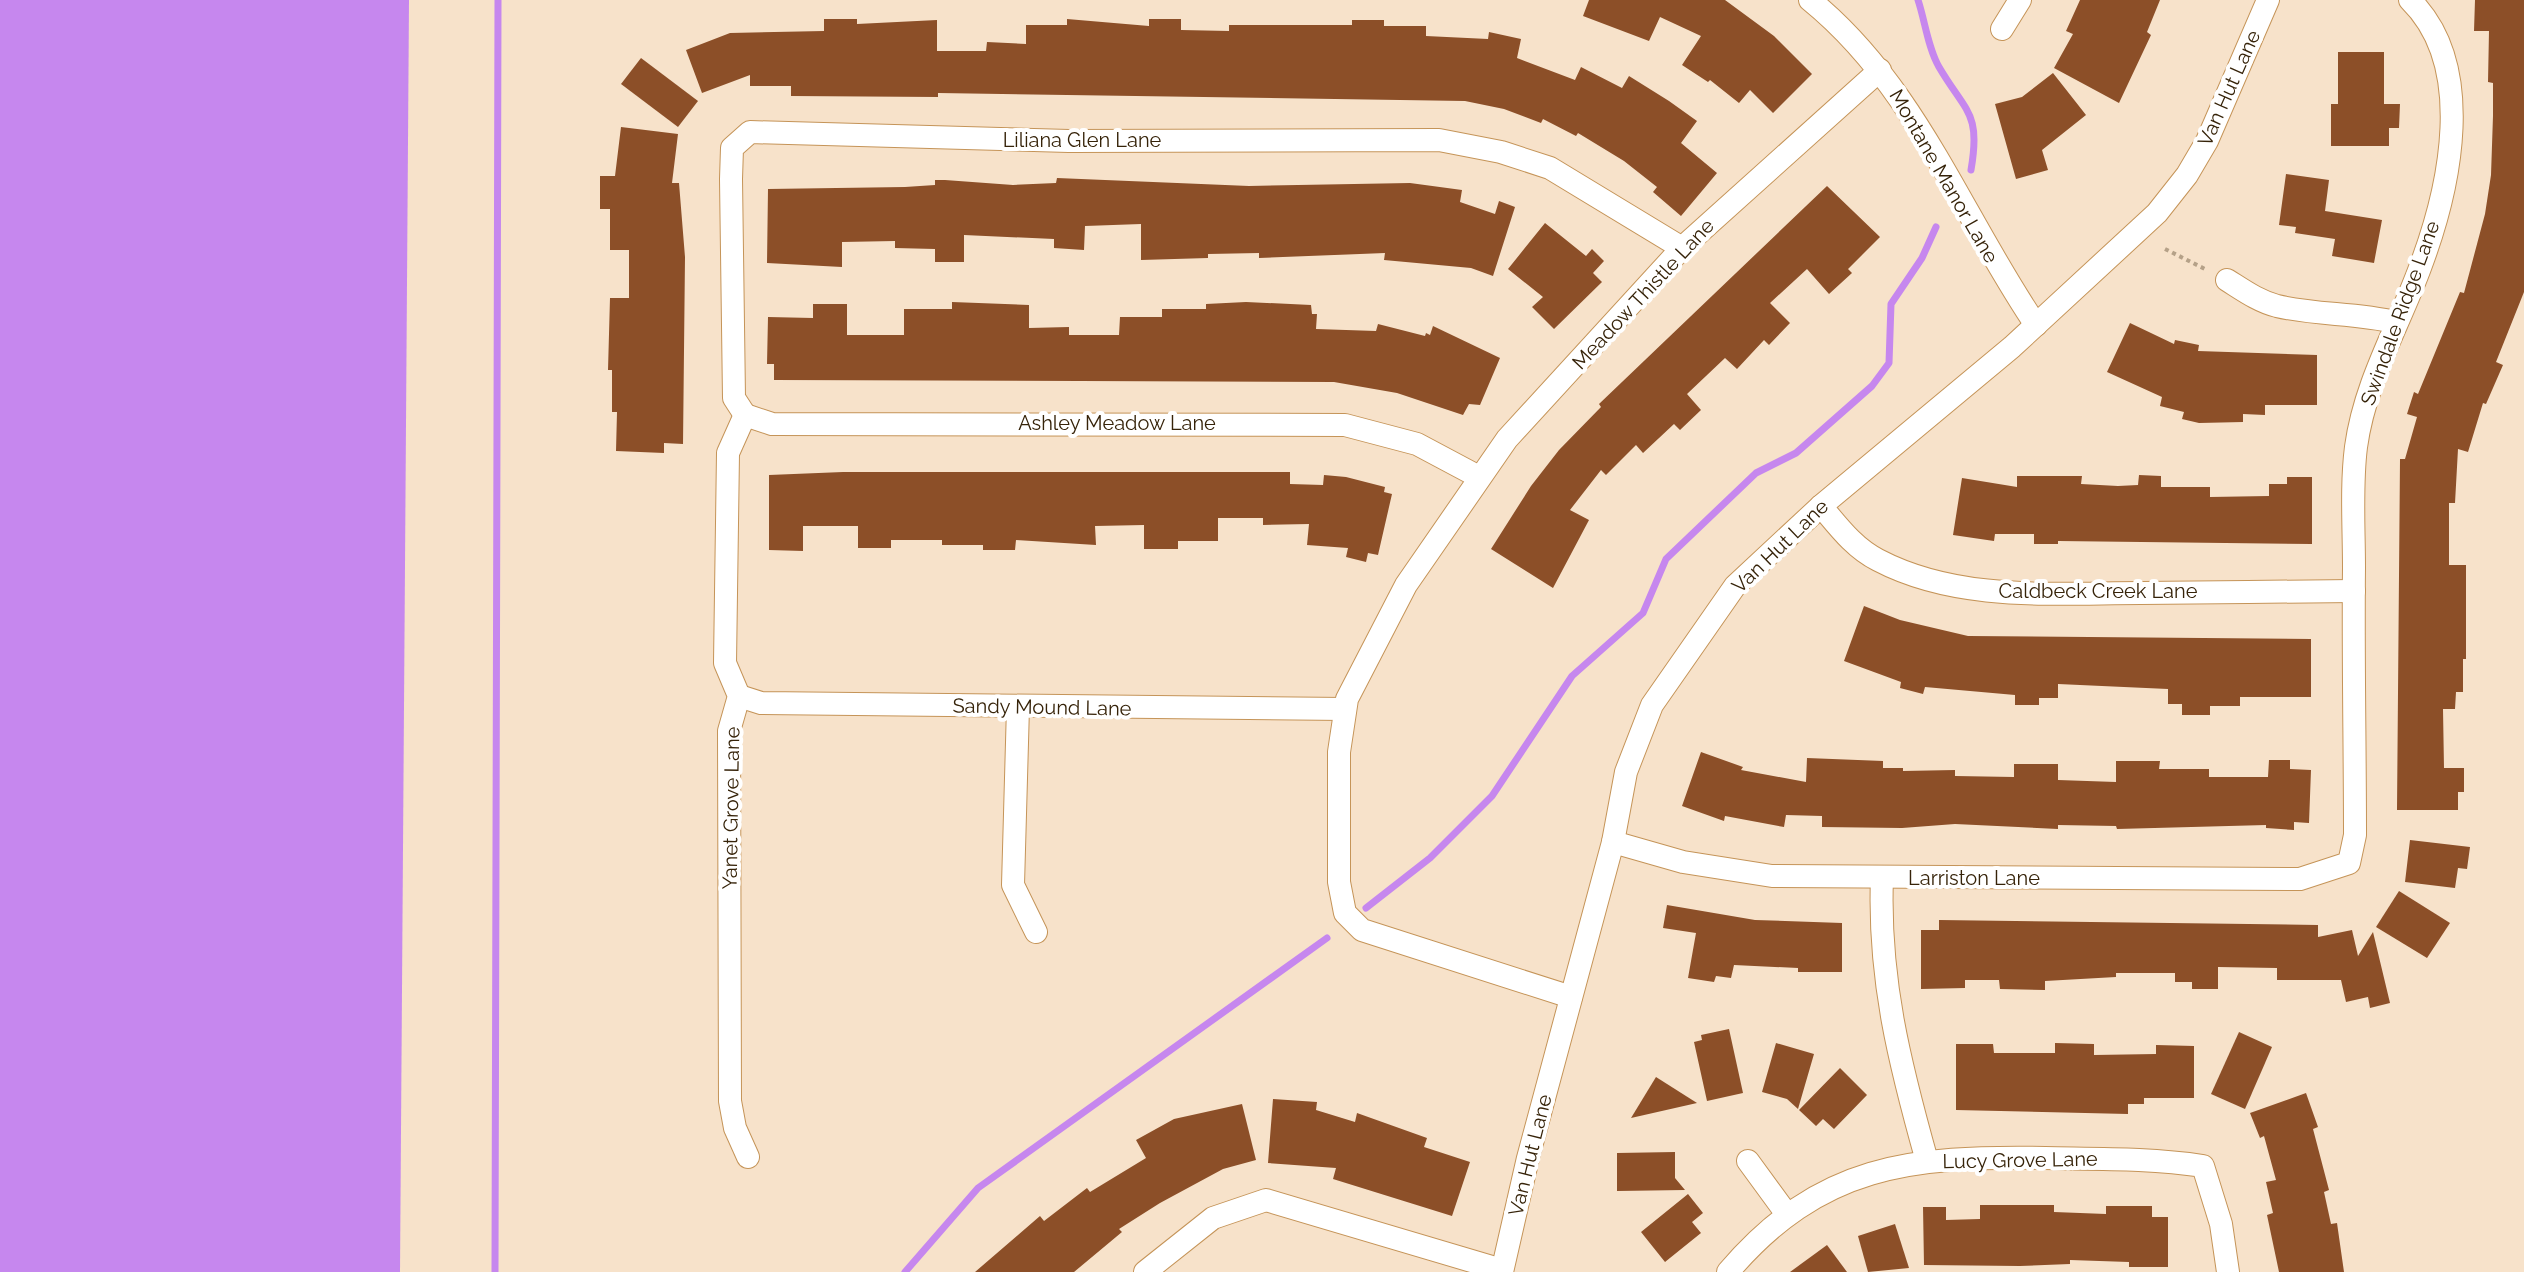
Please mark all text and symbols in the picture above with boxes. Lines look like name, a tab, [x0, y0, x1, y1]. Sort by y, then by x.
street label: Van Hut Lane	[2193, 26, 2265, 150]
street label: Montane Manor Lane	[1884, 85, 2004, 267]
street label: Liliana Glen Lane	[1003, 128, 1162, 152]
street label: Meadow Thistle Lane	[1567, 214, 1719, 374]
street label: Swindale Ridge Lane	[2355, 217, 2445, 409]
street label: Ashley Meadow Lane	[1018, 411, 1216, 435]
street label: Van Hut Lane	[1727, 494, 1833, 598]
street label: Caldbeck Creek Lane	[1999, 579, 2198, 603]
street label: Sandy Mound Lane	[952, 693, 1132, 721]
street label: Yanet Grove Lane	[718, 726, 744, 890]
street label: Larriston Lane	[1908, 866, 2040, 890]
street label: Van Hut Lane	[1503, 1091, 1557, 1218]
street label: Lucy Grove Lane	[1942, 1147, 2098, 1173]

